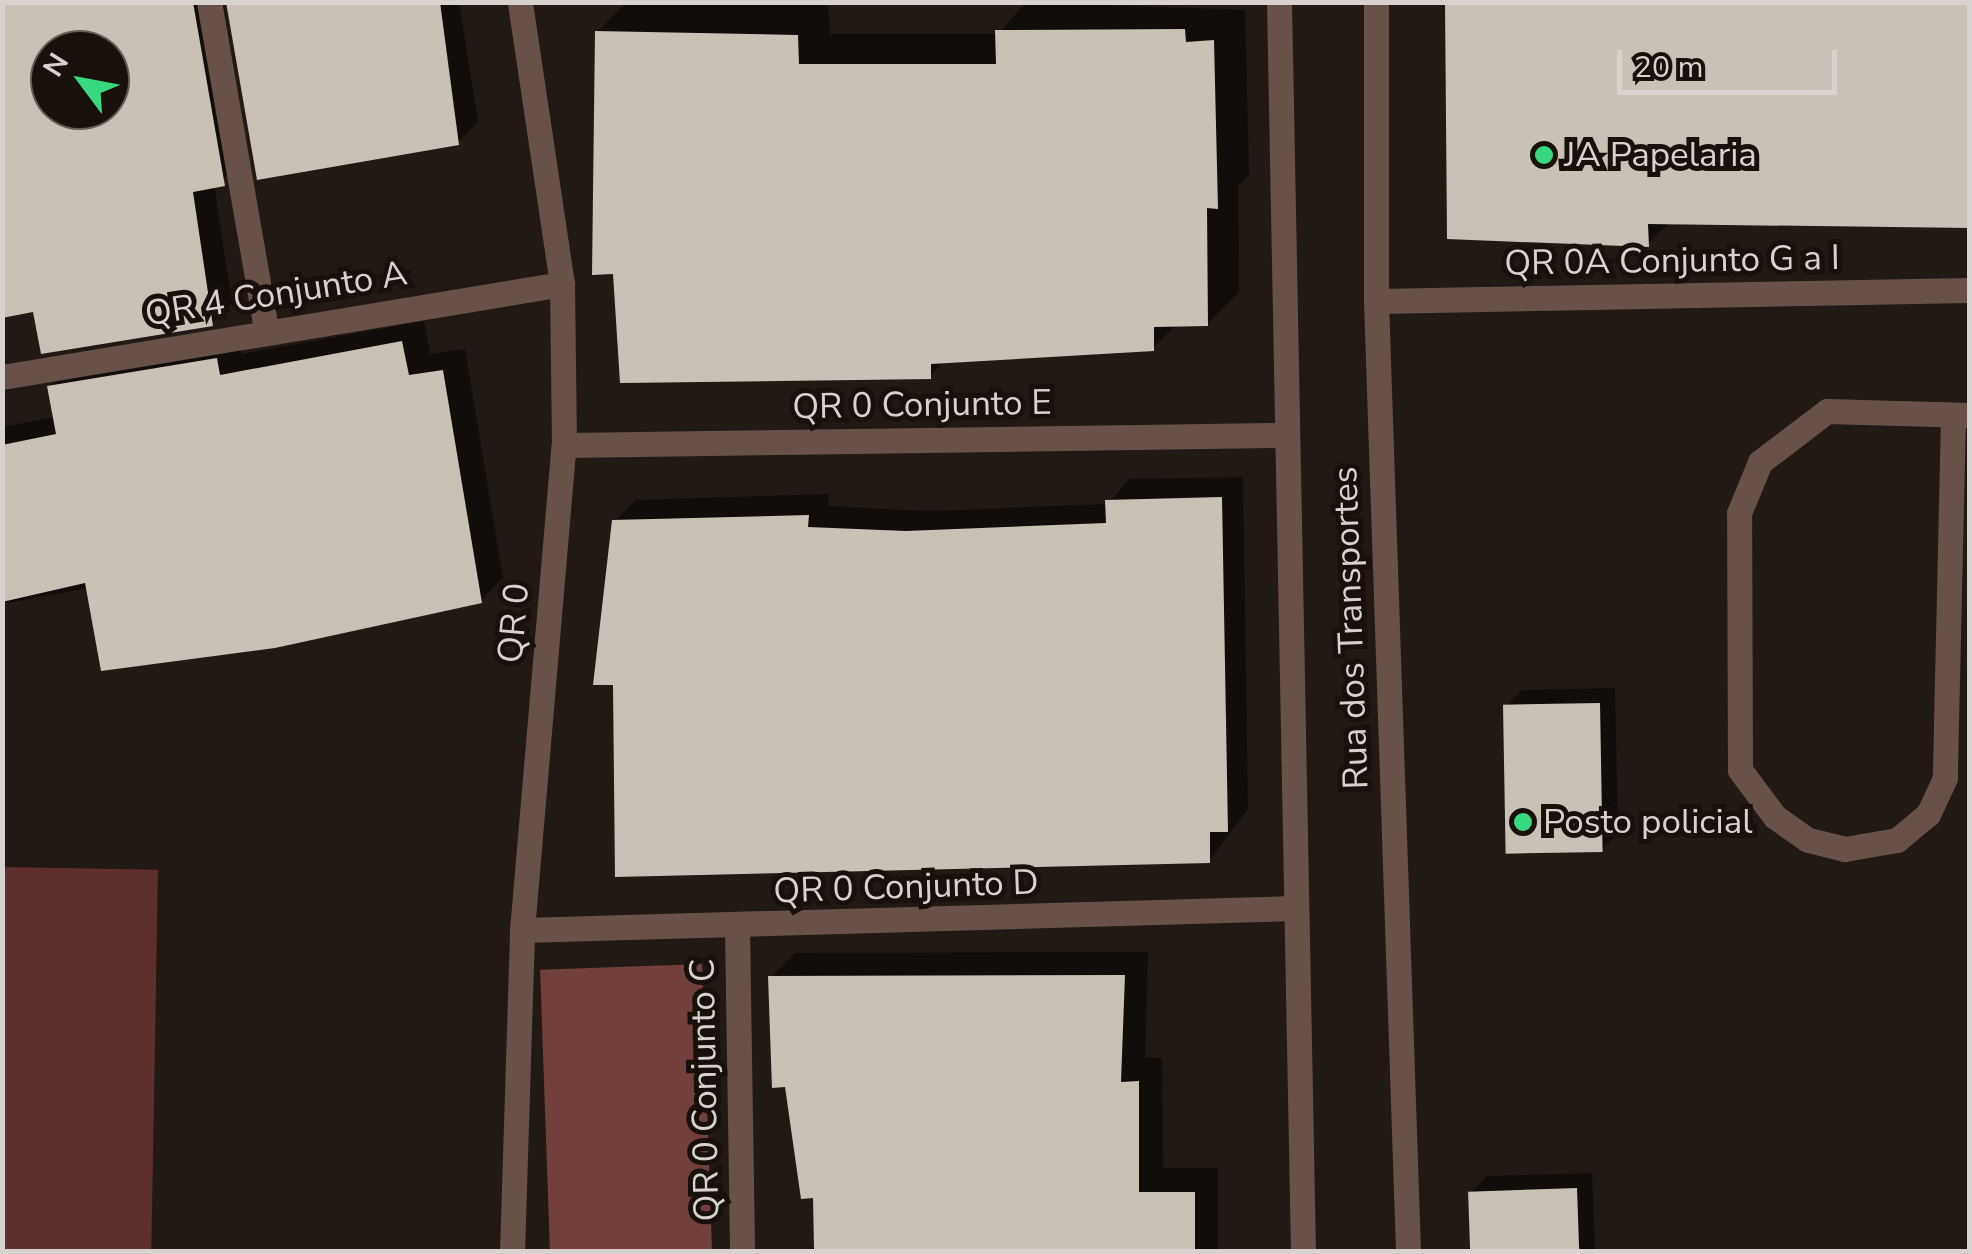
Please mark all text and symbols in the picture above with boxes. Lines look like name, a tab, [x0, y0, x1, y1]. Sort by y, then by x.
north arrow	[30, 30, 130, 130]
scale bar	[1622, 30, 1842, 92]
text: N	[35, 46, 78, 84]
text: 20 m	[1634, 47, 1703, 88]
place label: JA Papelaria	[1564, 134, 1757, 176]
marker: JA Papelaria	[1533, 144, 1555, 166]
street label: QR 0A Conjunto G a I	[1504, 237, 1840, 285]
street label: QR 4 Conjunto A	[142, 253, 410, 335]
street label: QR 0 Conjunto E	[792, 382, 1052, 428]
street label: Rua dos Transportes	[1324, 466, 1378, 790]
street label: QR 0	[490, 581, 538, 665]
place label: Posto policial	[1543, 801, 1753, 843]
marker: Posto policial	[1512, 811, 1534, 833]
street label: QR 0 Conjunto D	[773, 861, 1039, 913]
street label: QR 0 Conjunto C	[682, 958, 728, 1222]

